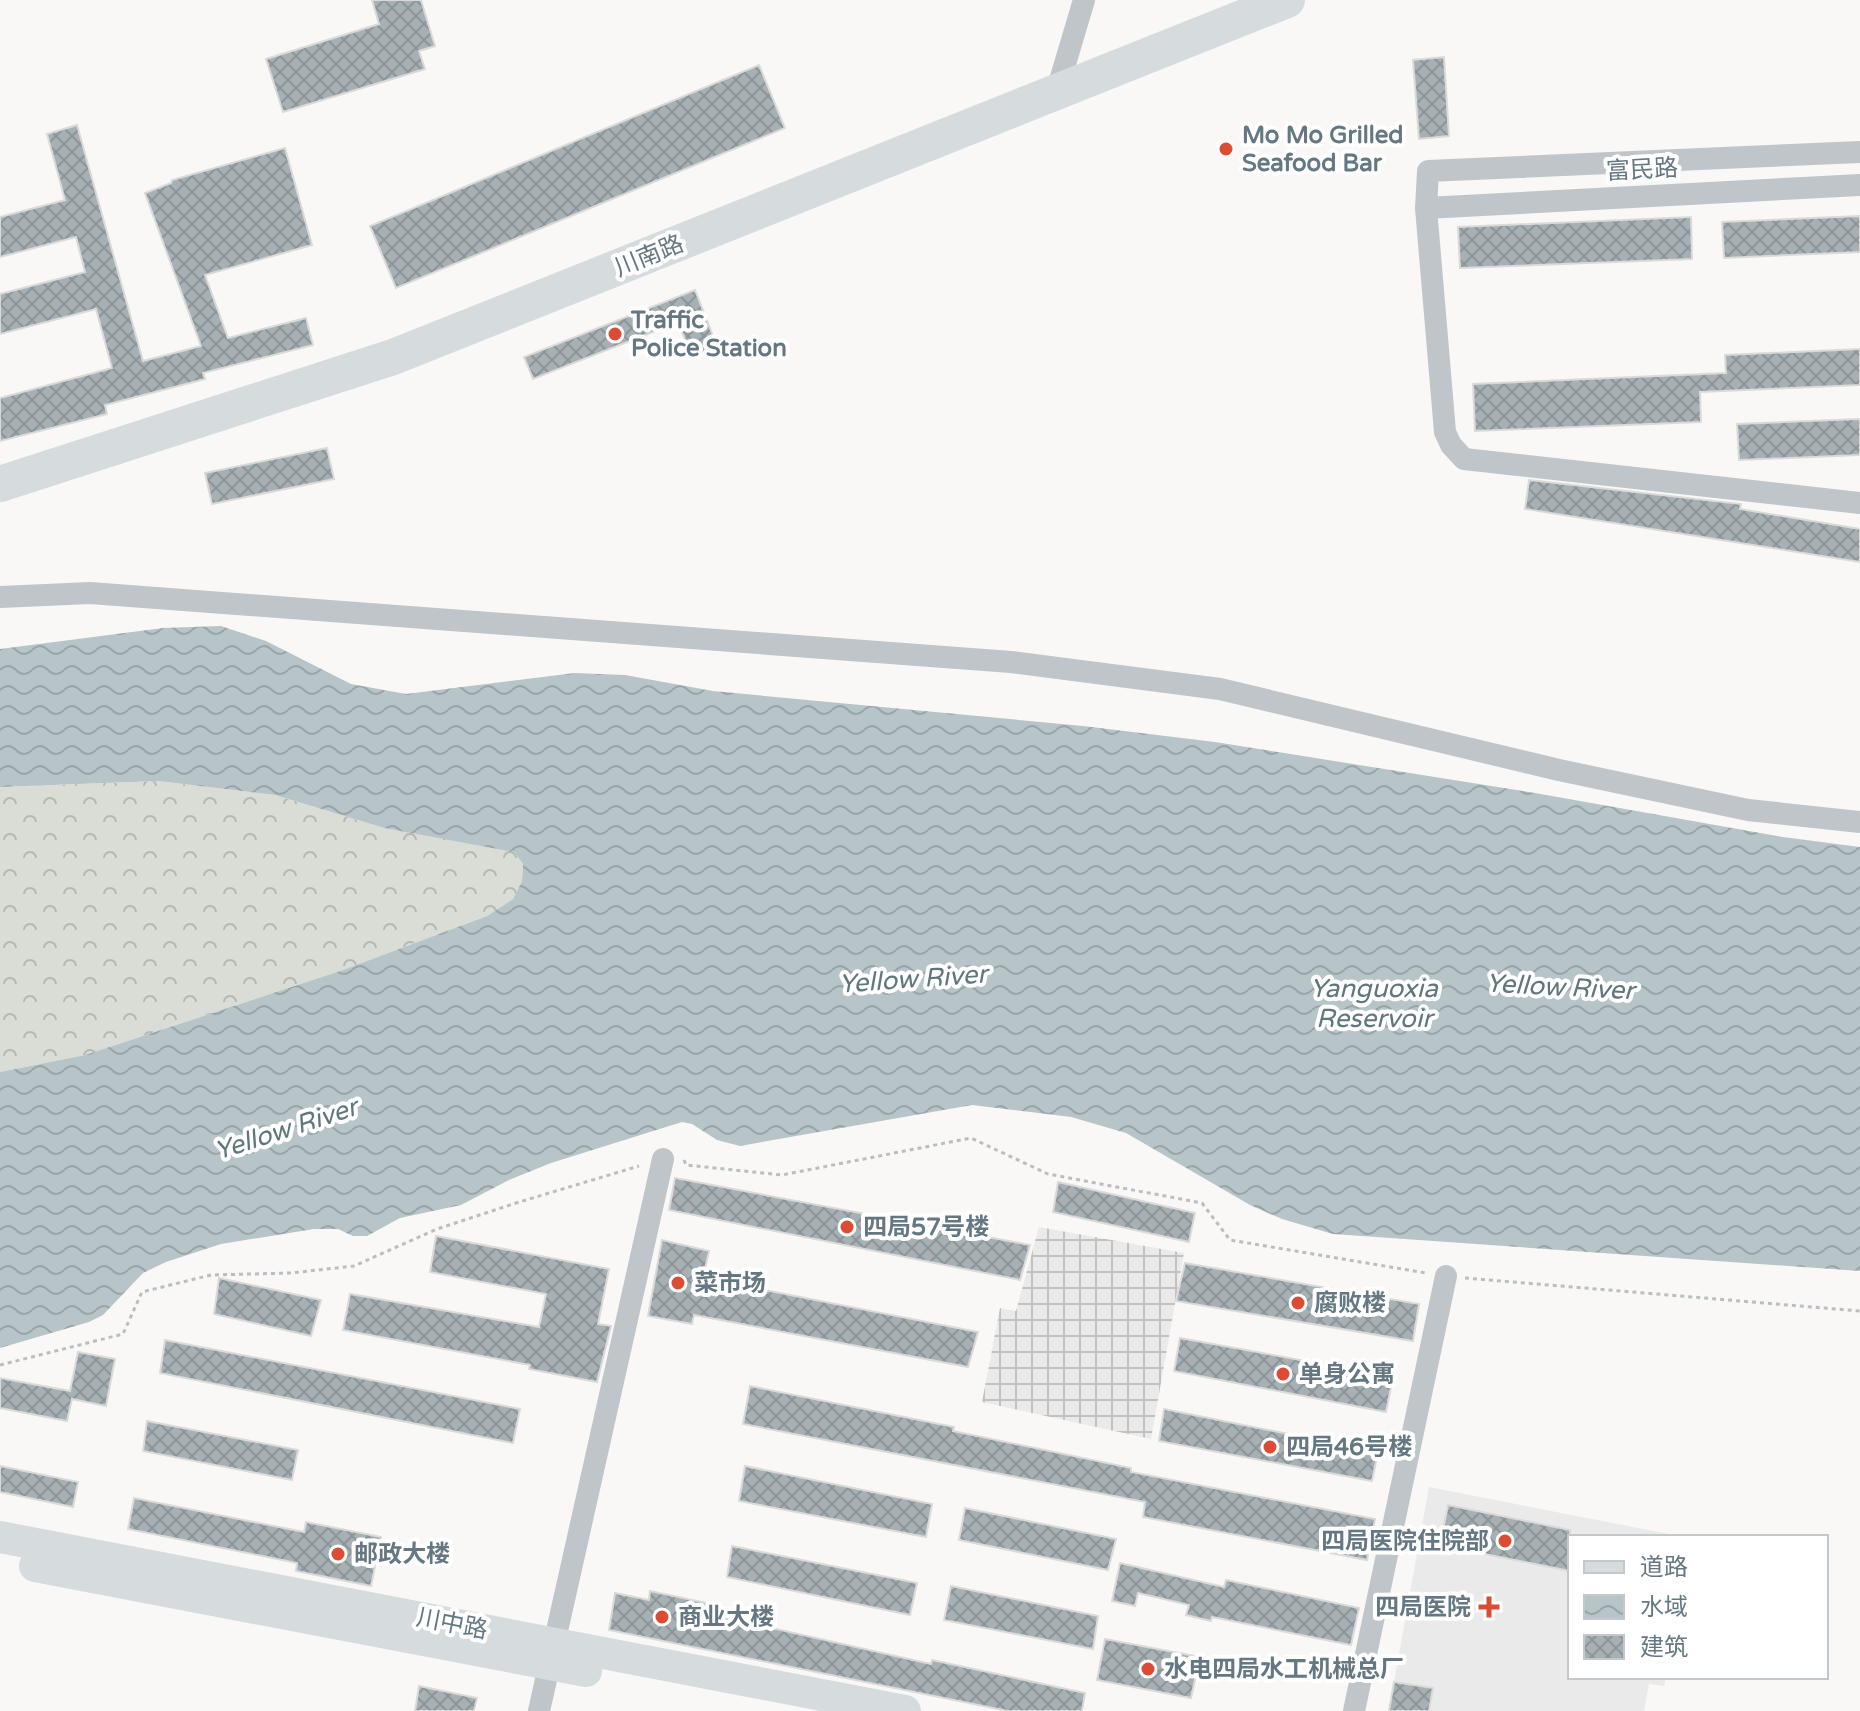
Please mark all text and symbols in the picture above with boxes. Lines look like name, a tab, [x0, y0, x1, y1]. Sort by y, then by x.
place label: Mo Mo Grilled Seafood Bar	[1242, 121, 1403, 178]
marker: Mo Mo Grilled Seafood Bar	[1217, 140, 1235, 158]
street label: 富民路	[1605, 154, 1679, 186]
street label: 川南路	[610, 229, 688, 283]
place label: Traffic Police Station	[630, 306, 787, 363]
marker: Traffic Police Station	[606, 325, 624, 343]
water label: Yellow River	[838, 958, 991, 1000]
water label: Yellow River	[1485, 968, 1638, 1007]
water label: Yanguoxia Reservoir	[1310, 973, 1439, 1034]
water label: Yellow River	[211, 1090, 364, 1167]
place label: 四局57号楼	[863, 1213, 989, 1242]
marker: 四局57号楼	[838, 1218, 856, 1236]
place label: 菜市场	[694, 1269, 766, 1298]
marker: 菜市场	[669, 1274, 687, 1292]
place label: 腐败楼	[1314, 1289, 1386, 1318]
marker: 腐败楼	[1289, 1294, 1307, 1312]
place label: 单身公寓	[1299, 1360, 1395, 1389]
marker: 单身公寓	[1274, 1365, 1292, 1383]
place label: 四局46号楼	[1286, 1433, 1412, 1462]
marker: 四局46号楼	[1261, 1438, 1279, 1456]
place label: 四局医院住院部	[1321, 1527, 1489, 1556]
marker: 四局医院住院部	[1496, 1532, 1514, 1550]
legend	[1568, 1535, 1828, 1679]
place label: 邮政大楼	[354, 1540, 450, 1569]
marker: 邮政大楼	[329, 1545, 347, 1563]
text: 道路	[1640, 1553, 1688, 1582]
place label: 四局医院	[1375, 1593, 1471, 1622]
text: 水域	[1640, 1593, 1688, 1622]
marker: 四局医院	[1478, 1596, 1500, 1618]
street label: 川中路	[414, 1603, 490, 1645]
place label: 商业大楼	[678, 1603, 774, 1632]
marker: 商业大楼	[653, 1608, 671, 1626]
text: 建筑	[1640, 1633, 1688, 1662]
place label: 水电四局水工机械总厂	[1164, 1655, 1404, 1684]
marker: 水电四局水工机械总厂	[1139, 1660, 1157, 1678]

